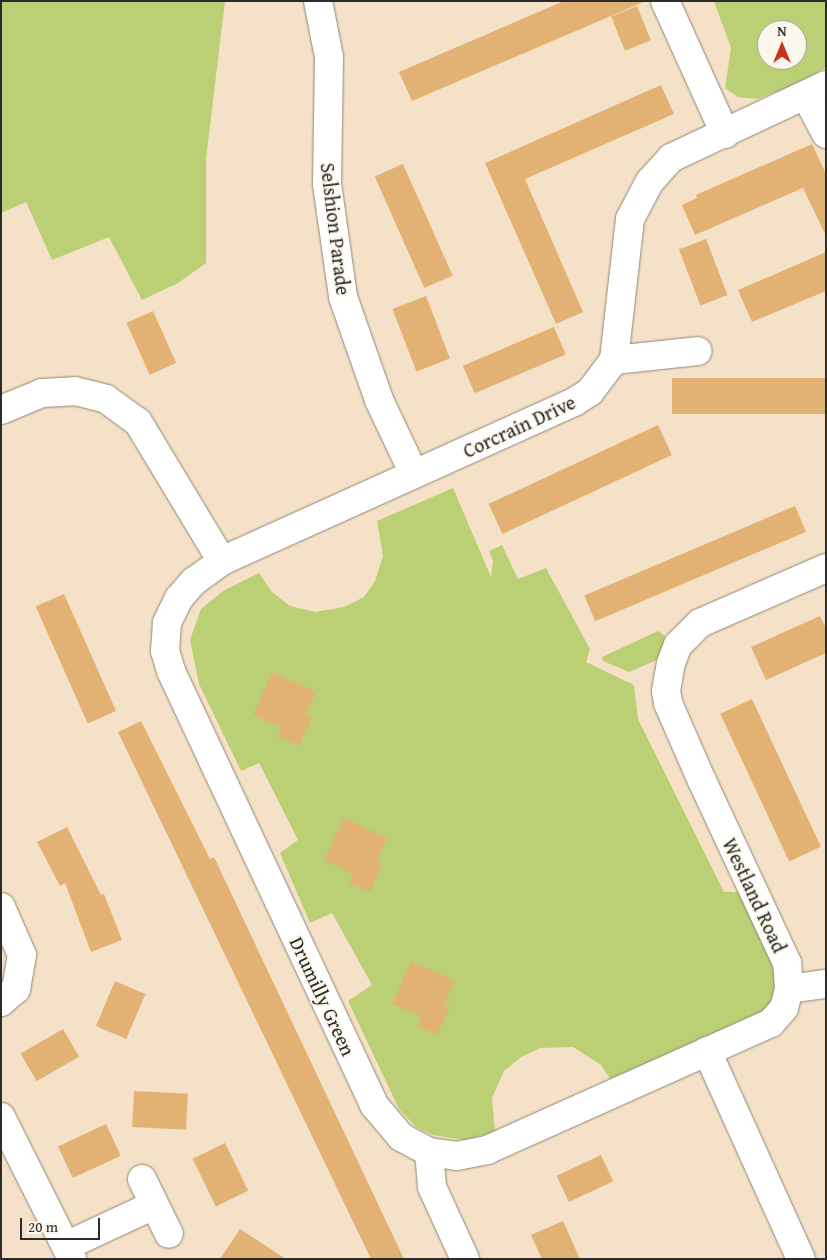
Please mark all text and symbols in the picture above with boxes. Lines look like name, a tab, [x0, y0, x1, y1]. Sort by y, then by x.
north arrow	[757, 20, 807, 70]
text: N	[777, 21, 787, 41]
street label: Selshion Parade	[316, 161, 356, 297]
street label: Corcrain Drive	[459, 389, 579, 463]
street label: Westland Road	[718, 834, 792, 956]
street label: Drumilly Green	[285, 933, 361, 1059]
scale bar	[22, 1208, 102, 1240]
text: 20 m	[28, 1216, 58, 1237]

